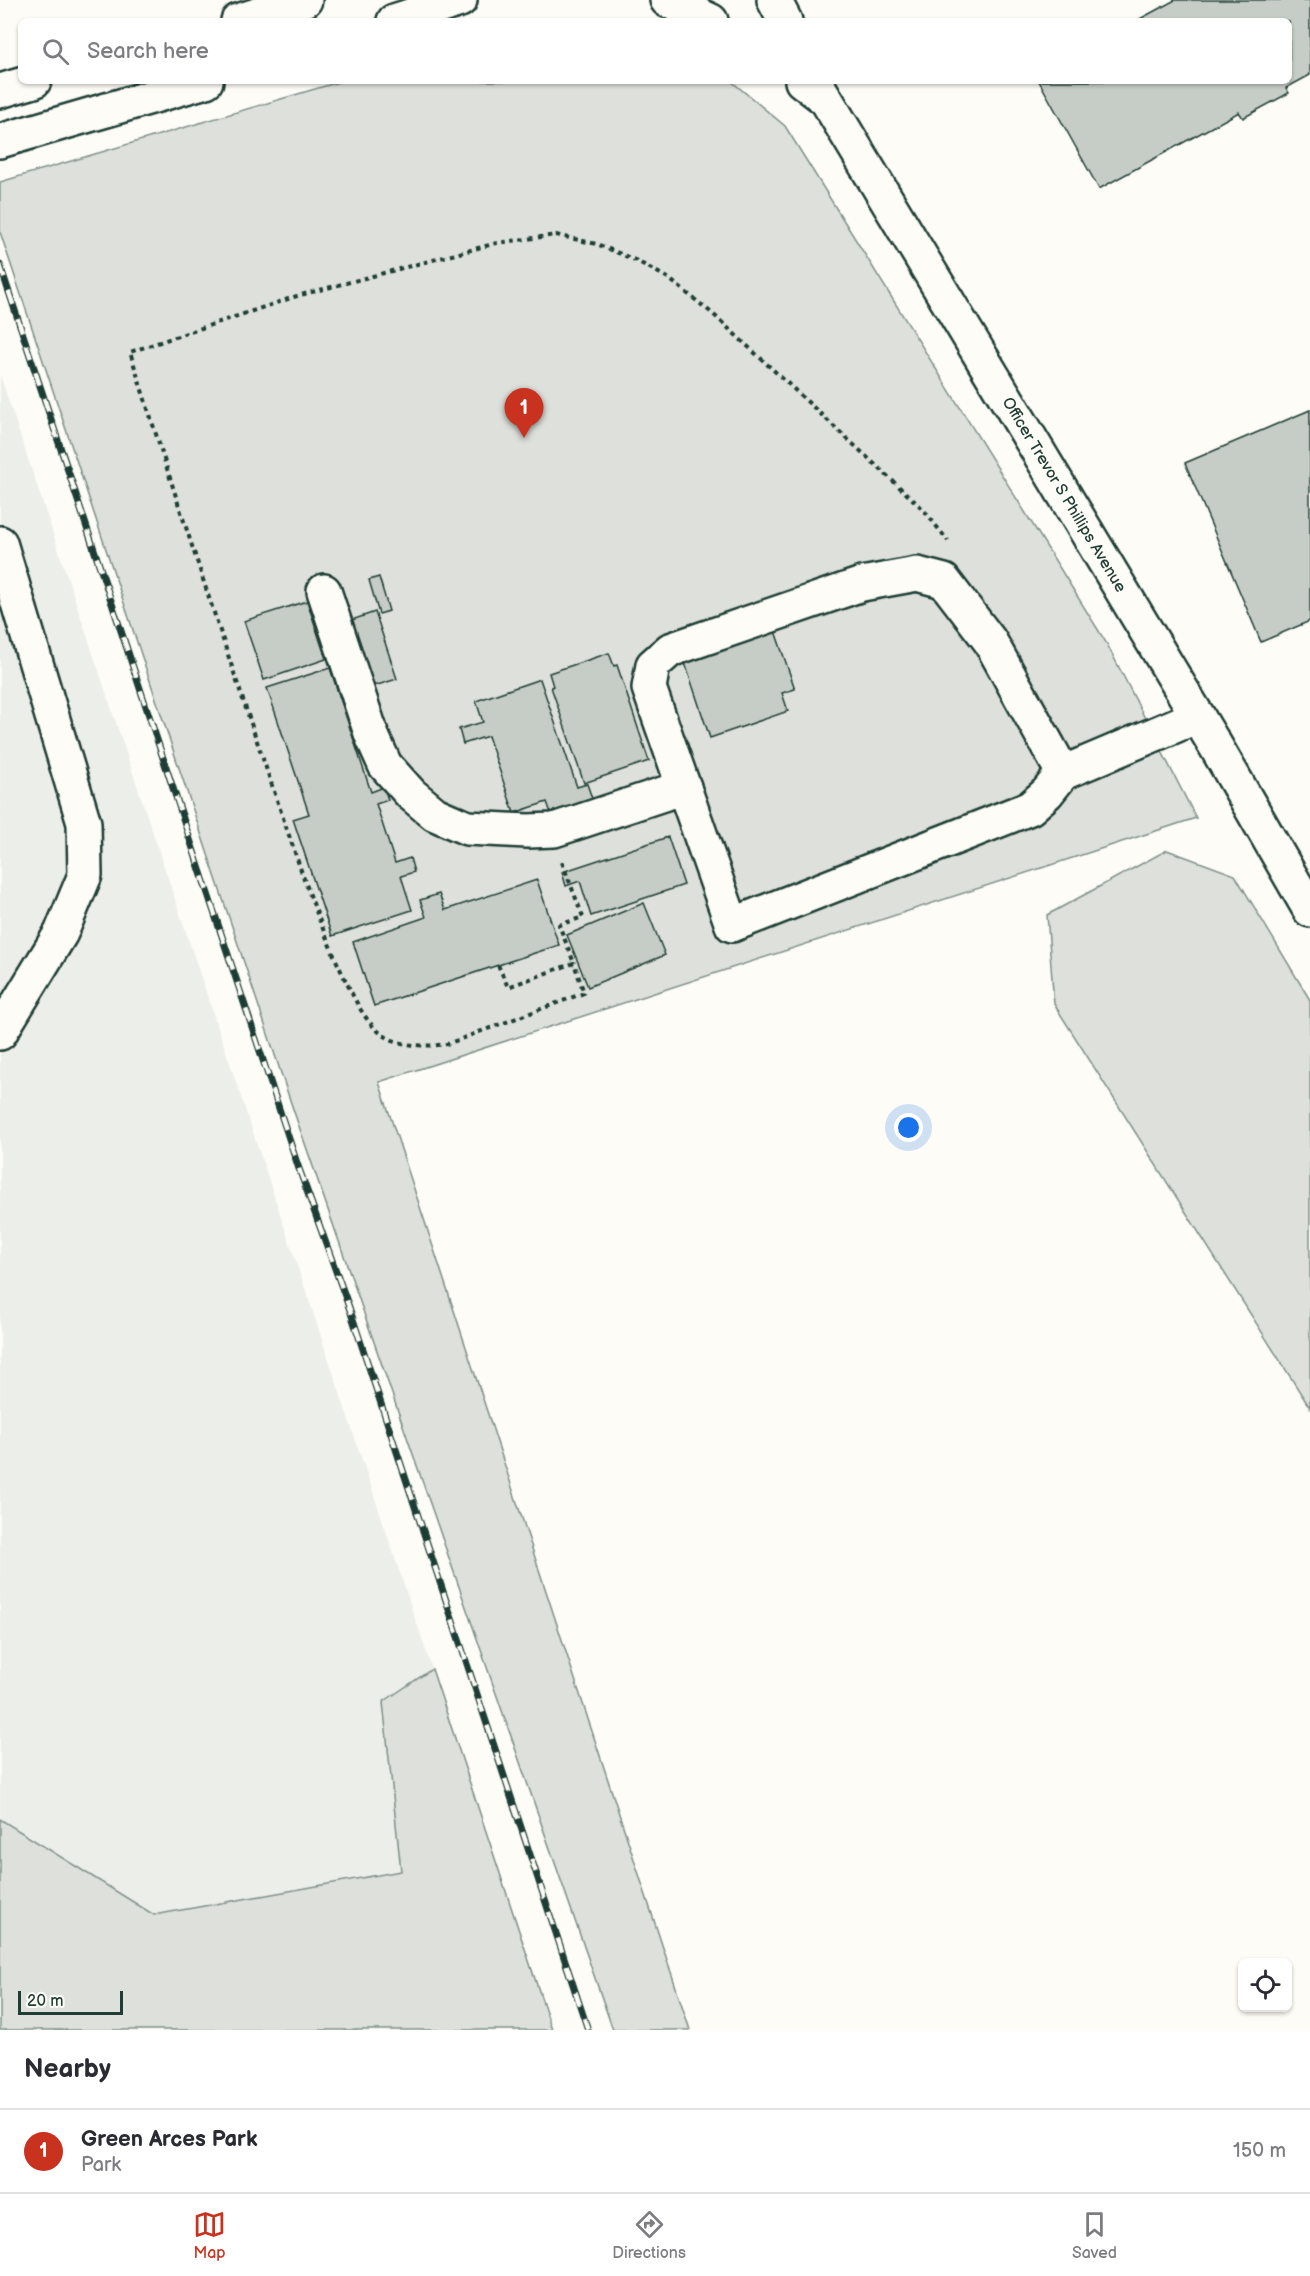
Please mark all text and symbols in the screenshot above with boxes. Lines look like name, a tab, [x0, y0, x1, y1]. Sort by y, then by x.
search box	[18, 18, 1292, 84]
icon: search	[39, 35, 72, 68]
text: Search here	[87, 38, 209, 65]
pin: 1	[504, 388, 544, 438]
street label: Officer Trevor S Phillips Avenue	[998, 394, 1130, 596]
your location	[894, 1113, 923, 1142]
map controls	[1238, 1958, 1292, 2012]
button: locate	[1238, 1958, 1292, 2012]
scale bar	[18, 1988, 123, 2016]
text: 20 m	[27, 1992, 63, 2011]
text: Nearby	[24, 2054, 111, 2085]
text: Green Arces Park	[81, 2126, 257, 2153]
text: 1	[39, 2139, 48, 2163]
text: 150 m	[1233, 2139, 1286, 2163]
text: Park	[81, 2153, 121, 2177]
tab: Map	[193, 2208, 226, 2263]
tab: Directions	[612, 2208, 686, 2263]
tab: Saved	[1072, 2208, 1117, 2263]

